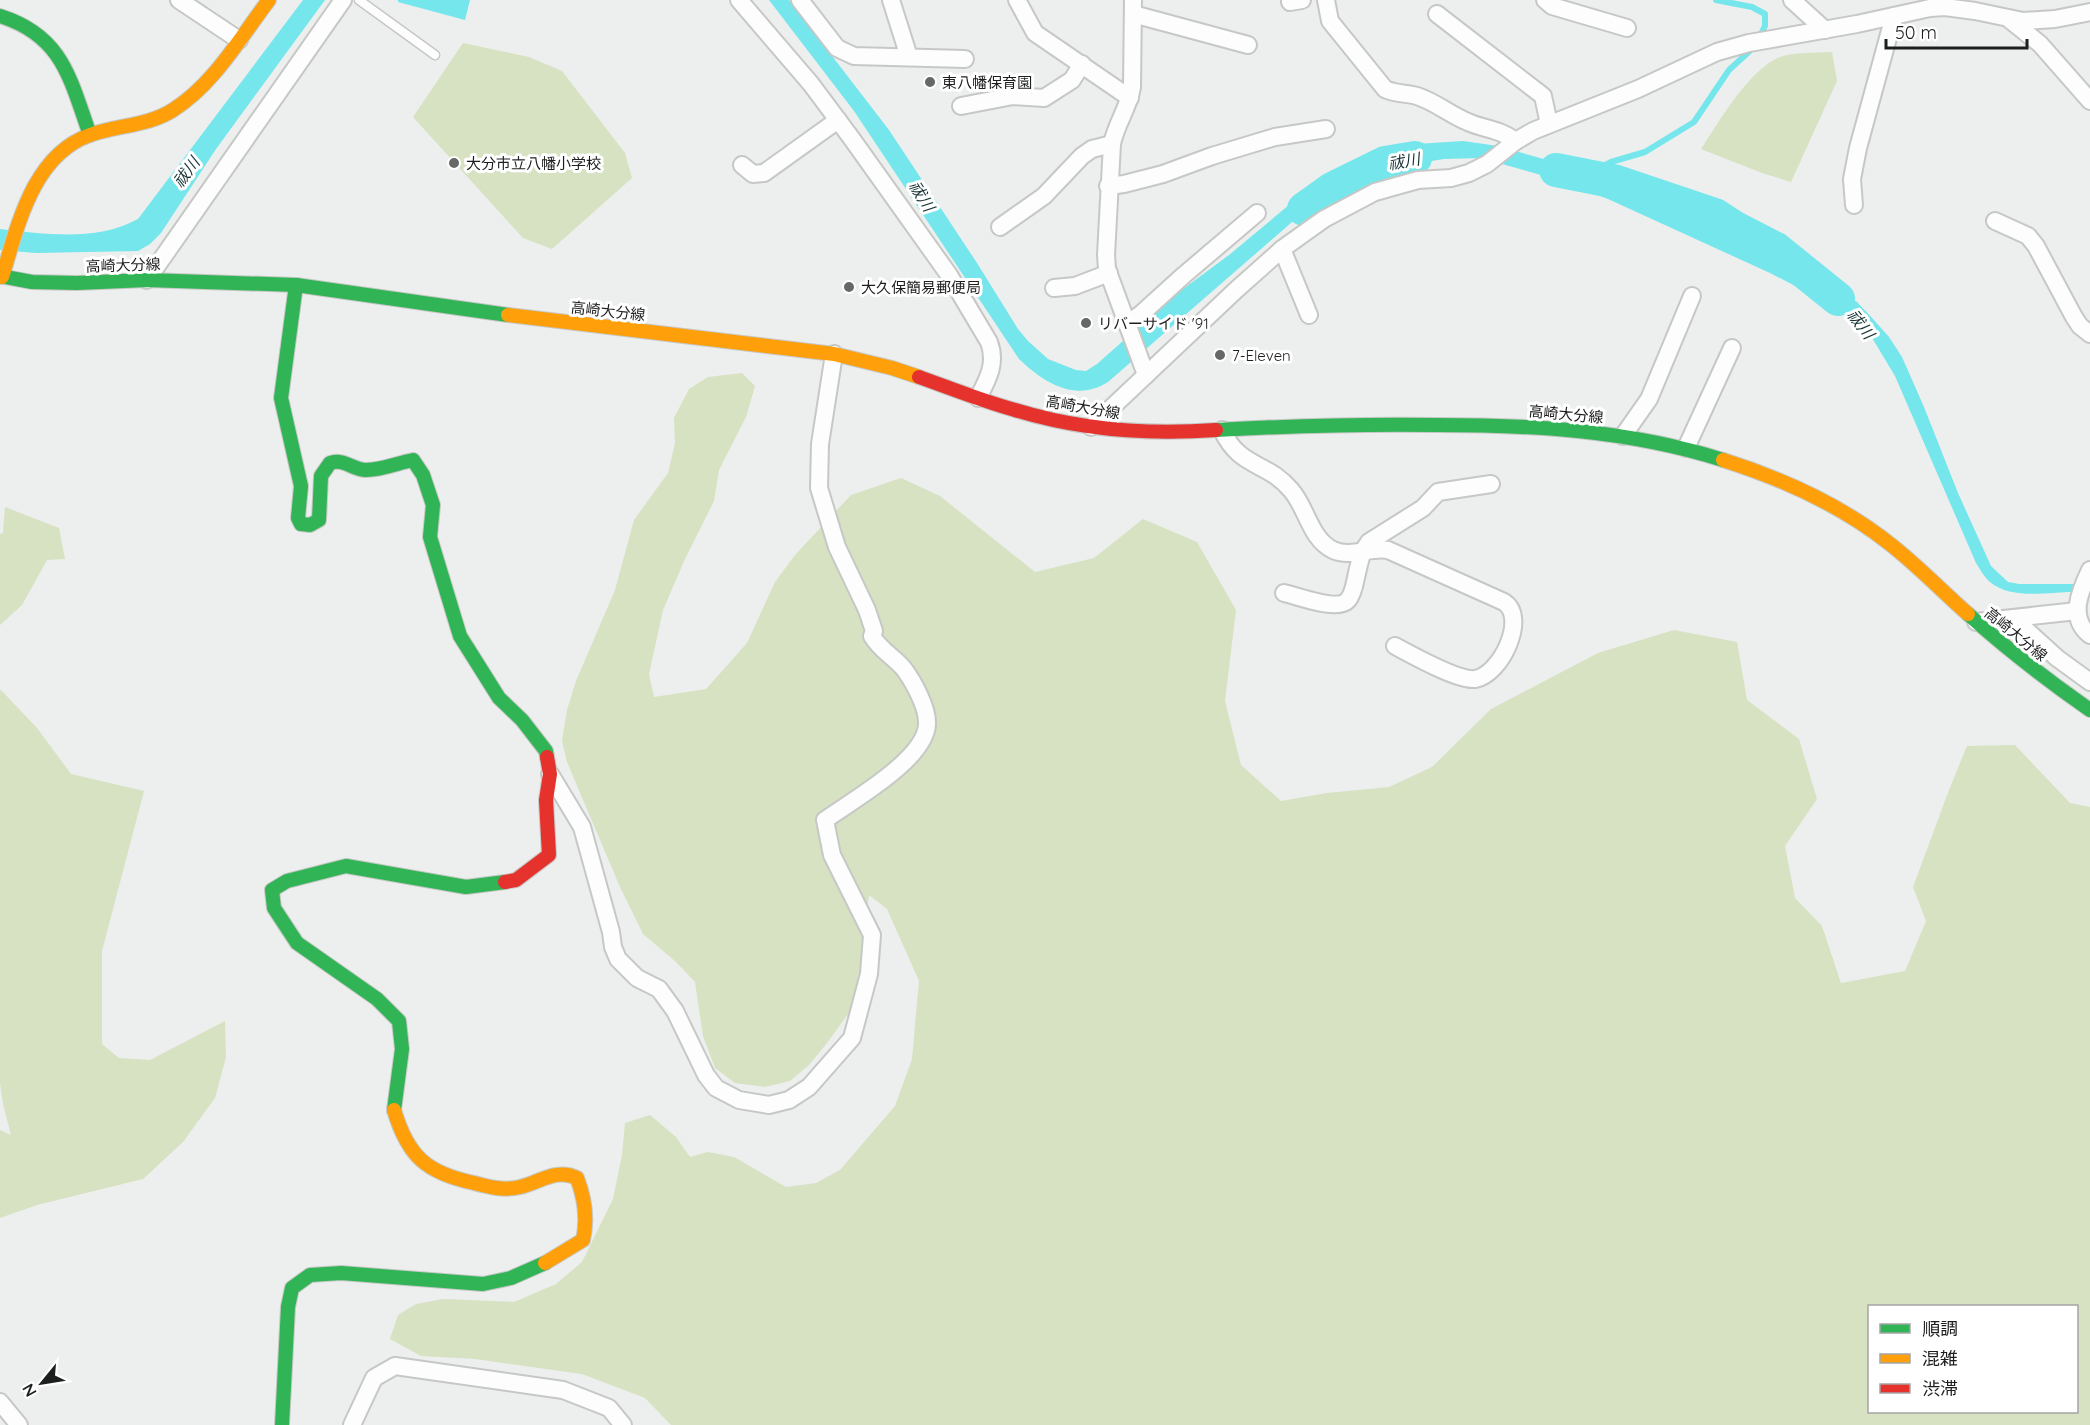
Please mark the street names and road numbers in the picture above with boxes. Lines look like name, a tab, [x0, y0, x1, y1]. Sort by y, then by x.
street label: 高崎大分線	[85, 254, 161, 276]
street label: 高崎大分線	[570, 298, 646, 324]
street label: 高崎大分線	[1044, 391, 1122, 423]
street label: 高崎大分線	[1528, 401, 1604, 427]
street label: 高崎大分線	[1981, 603, 2051, 665]

